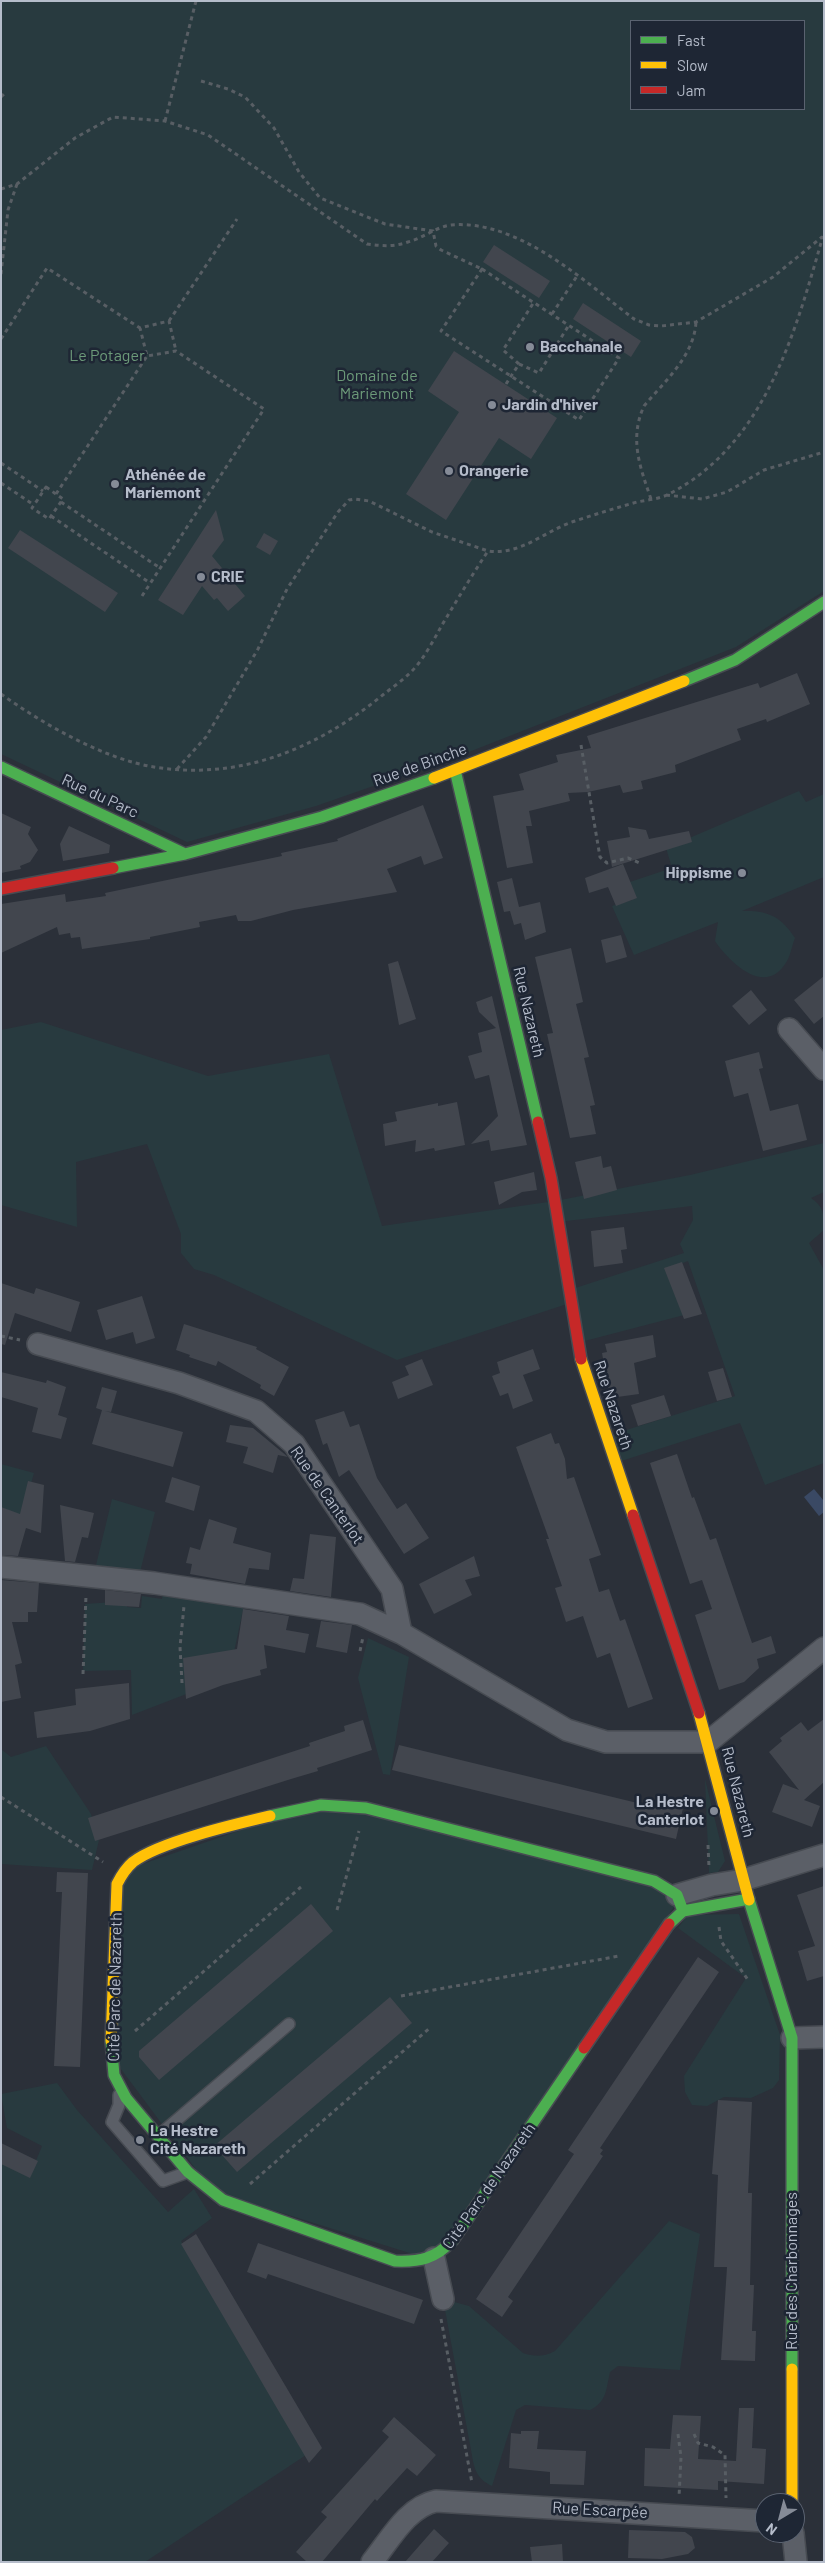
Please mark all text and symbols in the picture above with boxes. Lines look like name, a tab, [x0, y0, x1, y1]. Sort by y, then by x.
legend	[630, 20, 805, 110]
text: Fast	[677, 31, 705, 49]
text: Slow	[677, 56, 708, 74]
text: Jam	[677, 81, 706, 99]
place label: Bacchanale	[540, 337, 622, 357]
marker: Bacchanale	[524, 341, 536, 353]
park label: Le Potager	[69, 346, 145, 366]
park label: Domaine de Mariemont	[336, 366, 418, 404]
place label: Jardin d'hiver	[502, 395, 598, 415]
marker: Jardin d'hiver	[486, 399, 498, 411]
place label: Orangerie	[459, 461, 529, 481]
place label: Athénée de Mariemont	[125, 465, 206, 503]
marker: Orangerie	[443, 465, 455, 477]
marker: Athénée de Mariemont	[109, 478, 121, 490]
place label: CRIE	[211, 567, 244, 587]
marker: CRIE	[195, 571, 207, 583]
street label: Rue de Binche	[370, 739, 470, 791]
street label: Rue du Parc	[59, 770, 141, 822]
place label: Hippisme	[666, 863, 732, 883]
marker: Hippisme	[736, 867, 748, 879]
street label: Rue Nazareth	[509, 965, 549, 1059]
street label: Rue Nazareth	[590, 1358, 636, 1452]
street label: Rue de Canterlot	[286, 1442, 368, 1548]
street label: Rue Nazareth	[717, 1745, 759, 1839]
place label: La Hestre Canterlot	[636, 1792, 704, 1830]
marker: La Hestre Canterlot	[708, 1805, 720, 1817]
street label: Cité Parc de Nazareth	[104, 1912, 126, 2062]
street label: Cité Parc de Nazareth	[438, 2119, 540, 2253]
place label: La Hestre Cité Nazareth	[150, 2121, 246, 2159]
marker: La Hestre Cité Nazareth	[134, 2134, 146, 2146]
street label: Rue des Charbonnages	[782, 2192, 802, 2350]
north arrow	[755, 2493, 805, 2543]
street label: Rue Escarpée	[552, 2498, 648, 2522]
text: N	[762, 2520, 780, 2539]

